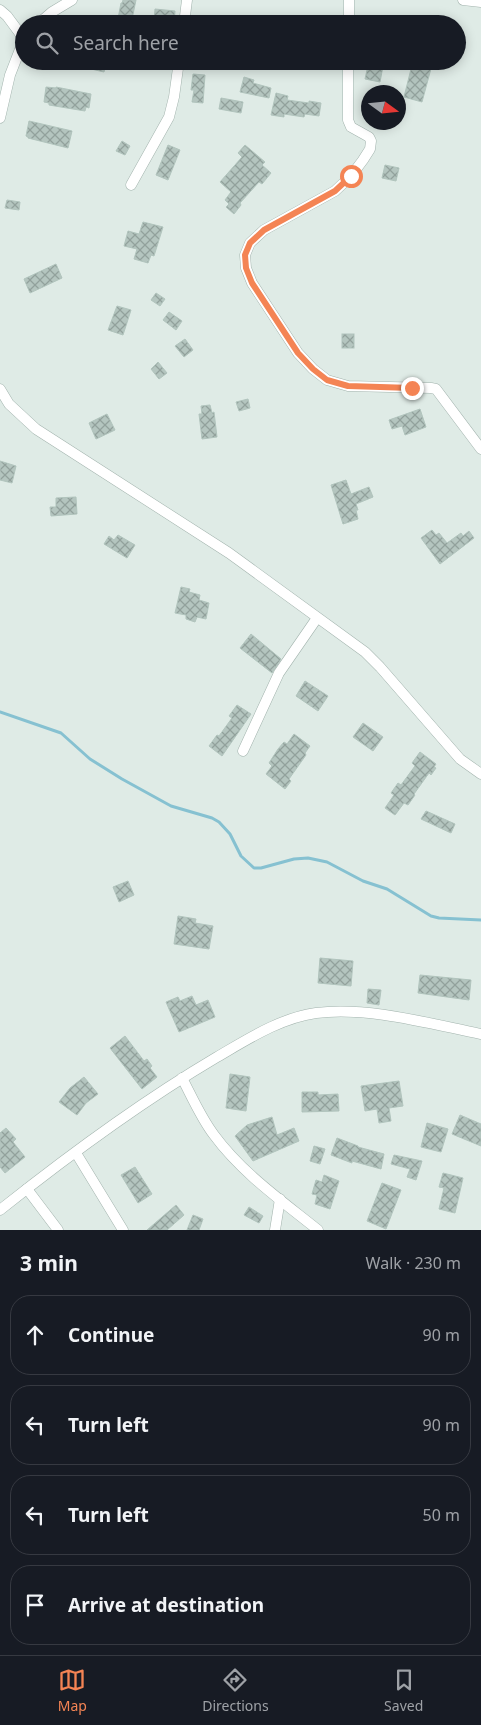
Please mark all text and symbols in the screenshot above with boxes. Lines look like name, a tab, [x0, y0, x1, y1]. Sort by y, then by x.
search box	[15, 15, 466, 70]
icon: search	[33, 29, 61, 57]
text: Search here	[73, 30, 179, 56]
north arrow	[361, 85, 406, 130]
route start	[340, 165, 363, 188]
route end	[401, 377, 424, 400]
text: 3 min	[20, 1249, 78, 1277]
text: Walk · 230 m	[366, 1252, 461, 1274]
icon: ahead	[21, 1321, 49, 1349]
text: Continue	[68, 1322, 154, 1348]
text: 90 m	[423, 1324, 460, 1346]
icon: left	[21, 1411, 49, 1439]
text: Turn left	[68, 1412, 149, 1438]
text: 90 m	[423, 1414, 460, 1436]
icon: left	[21, 1501, 49, 1529]
text: Turn left	[68, 1502, 149, 1528]
text: 50 m	[423, 1504, 460, 1526]
icon: arrive	[21, 1591, 49, 1619]
text: Arrive at destination	[68, 1592, 264, 1618]
tab: Map	[58, 1666, 87, 1715]
tab: Directions	[202, 1666, 269, 1715]
tab: Saved	[384, 1666, 423, 1715]

